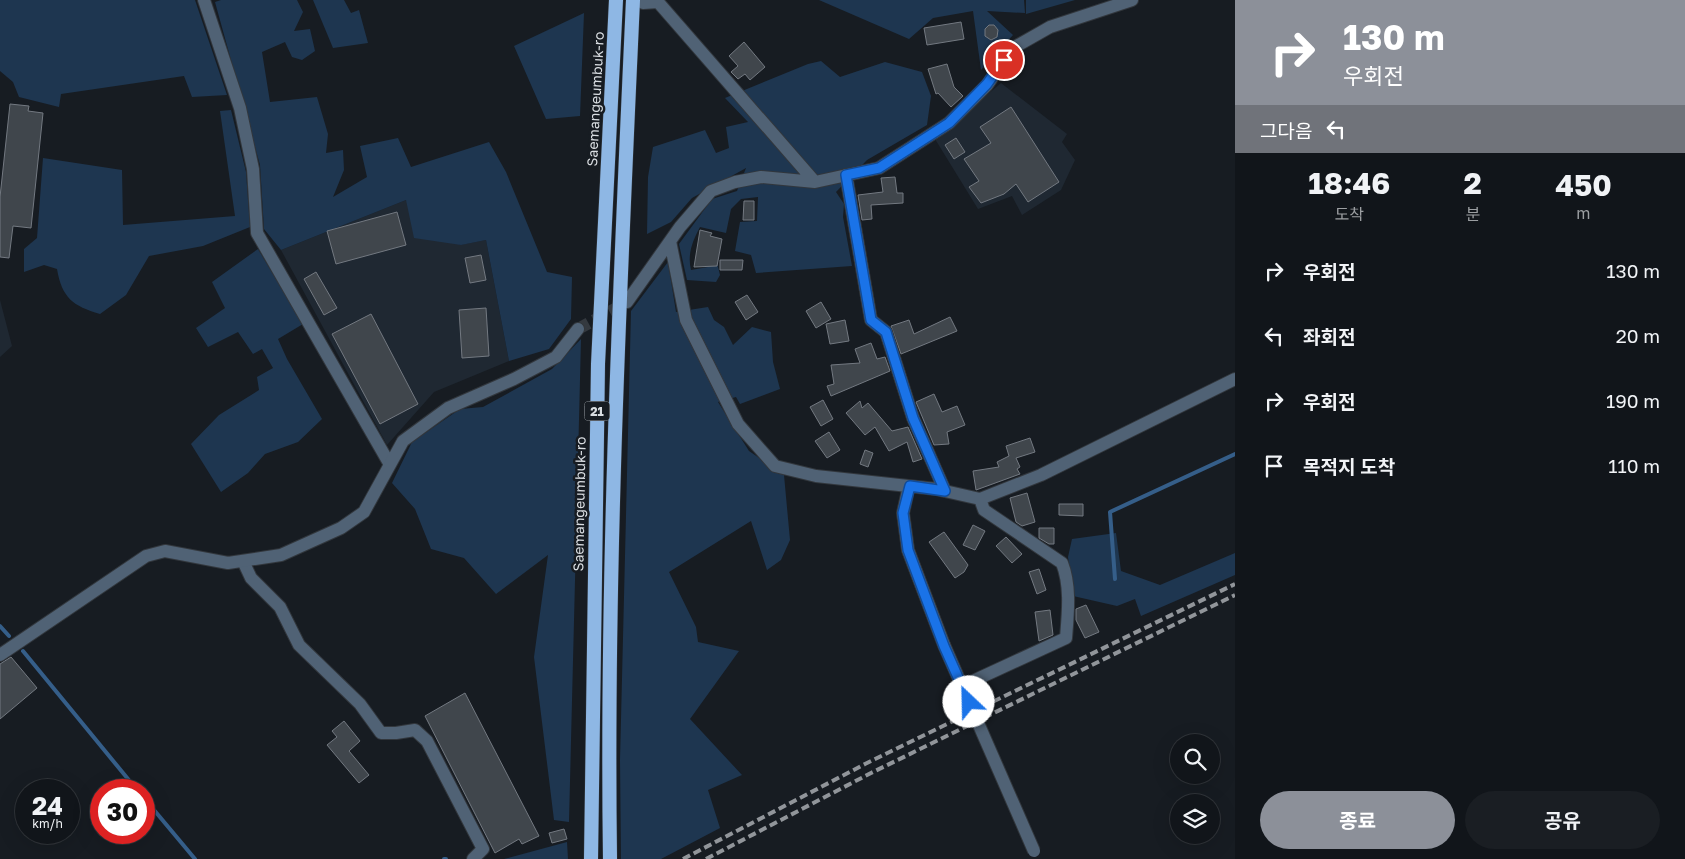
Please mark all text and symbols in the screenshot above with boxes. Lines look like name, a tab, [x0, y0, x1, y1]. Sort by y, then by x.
text: 130 m	[1343, 16, 1445, 58]
icon: right	[1260, 20, 1325, 85]
street label: Saemangeumbuk-ro	[583, 31, 607, 167]
pin	[983, 39, 1025, 81]
icon: arrive	[990, 46, 1018, 74]
text: 우회전	[1343, 62, 1404, 89]
icon: left	[1322, 115, 1350, 143]
text: 그다음	[1260, 119, 1312, 142]
text: 18:46	[1308, 165, 1390, 201]
text: 2	[1464, 165, 1482, 201]
text: 450	[1555, 167, 1612, 203]
text: m	[1576, 203, 1591, 223]
text: 도착	[1335, 204, 1364, 224]
text: 분	[1465, 204, 1480, 224]
icon: right	[1260, 257, 1288, 285]
text: 130 m	[1606, 259, 1660, 282]
text: 우회전	[1303, 260, 1355, 283]
icon: left	[1260, 322, 1288, 350]
text: 20 m	[1616, 324, 1660, 347]
text: 좌회전	[1303, 325, 1355, 348]
icon: right	[1260, 387, 1288, 415]
text: 190 m	[1606, 389, 1660, 412]
text: 우회전	[1303, 390, 1355, 413]
road number: 21	[584, 402, 610, 421]
street label: Saemangeumbuk-ro	[569, 436, 589, 572]
icon: arrive	[1260, 452, 1288, 480]
text: 110 m	[1608, 454, 1660, 477]
text: 목적지 도착	[1303, 455, 1395, 478]
position arrow	[942, 675, 994, 727]
map controls	[1170, 734, 1220, 844]
button: search	[1170, 734, 1220, 784]
speed limit sign: 30	[90, 779, 155, 844]
text: 24	[32, 790, 63, 821]
button: 종료	[1260, 791, 1455, 849]
button: 공유	[1465, 791, 1660, 849]
button: layers	[1170, 794, 1220, 844]
text: km/h	[32, 816, 63, 831]

